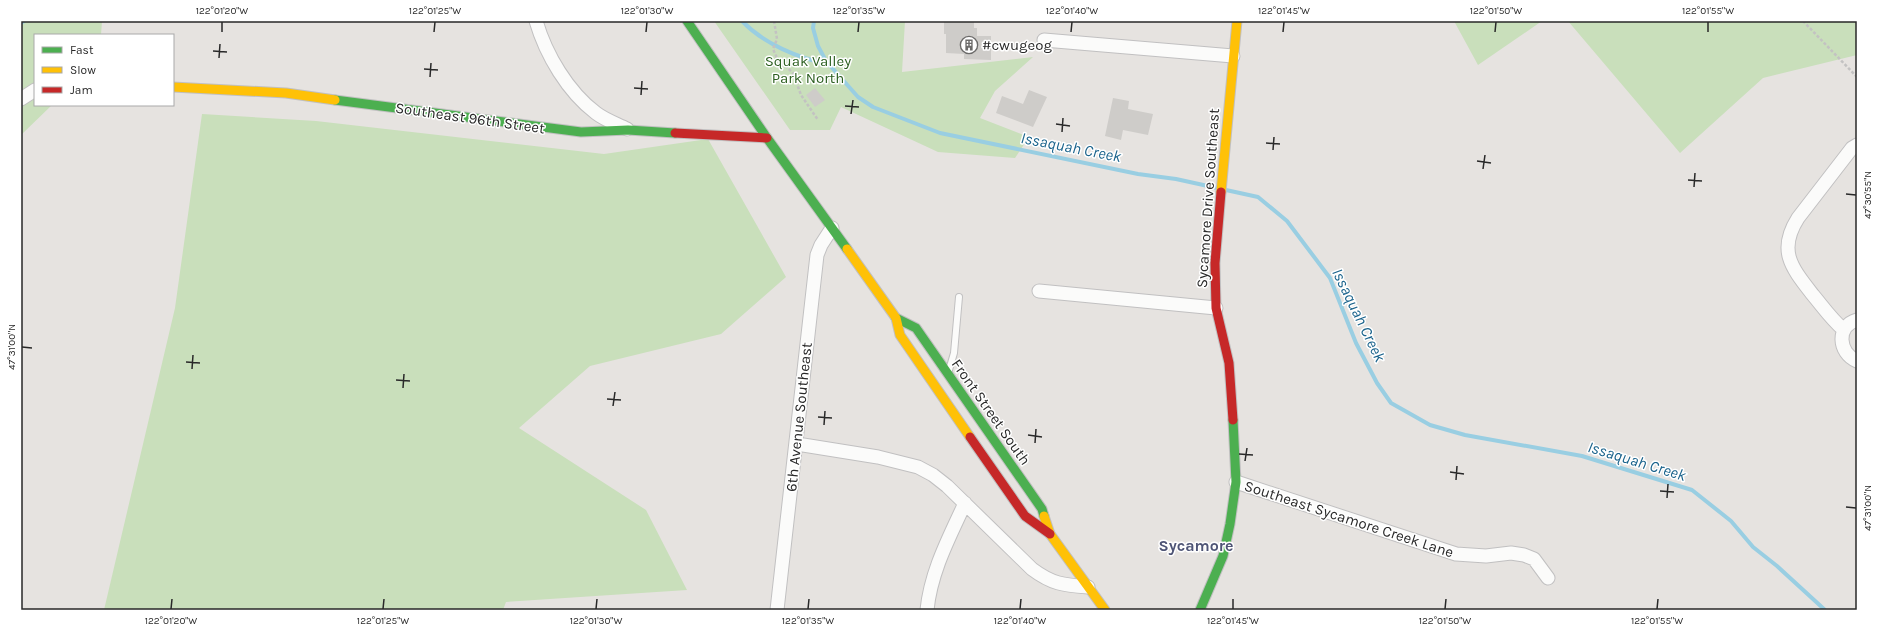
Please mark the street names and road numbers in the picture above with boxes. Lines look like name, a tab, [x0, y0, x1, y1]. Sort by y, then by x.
street label: Southeast 96th Street	[394, 99, 546, 137]
street label: Sycamore Drive Southeast	[1193, 107, 1223, 288]
street label: 6th Avenue Southeast	[782, 341, 816, 493]
street label: Front Street South	[948, 355, 1034, 469]
street label: Southeast Sycamore Creek Lane	[1242, 477, 1456, 561]

